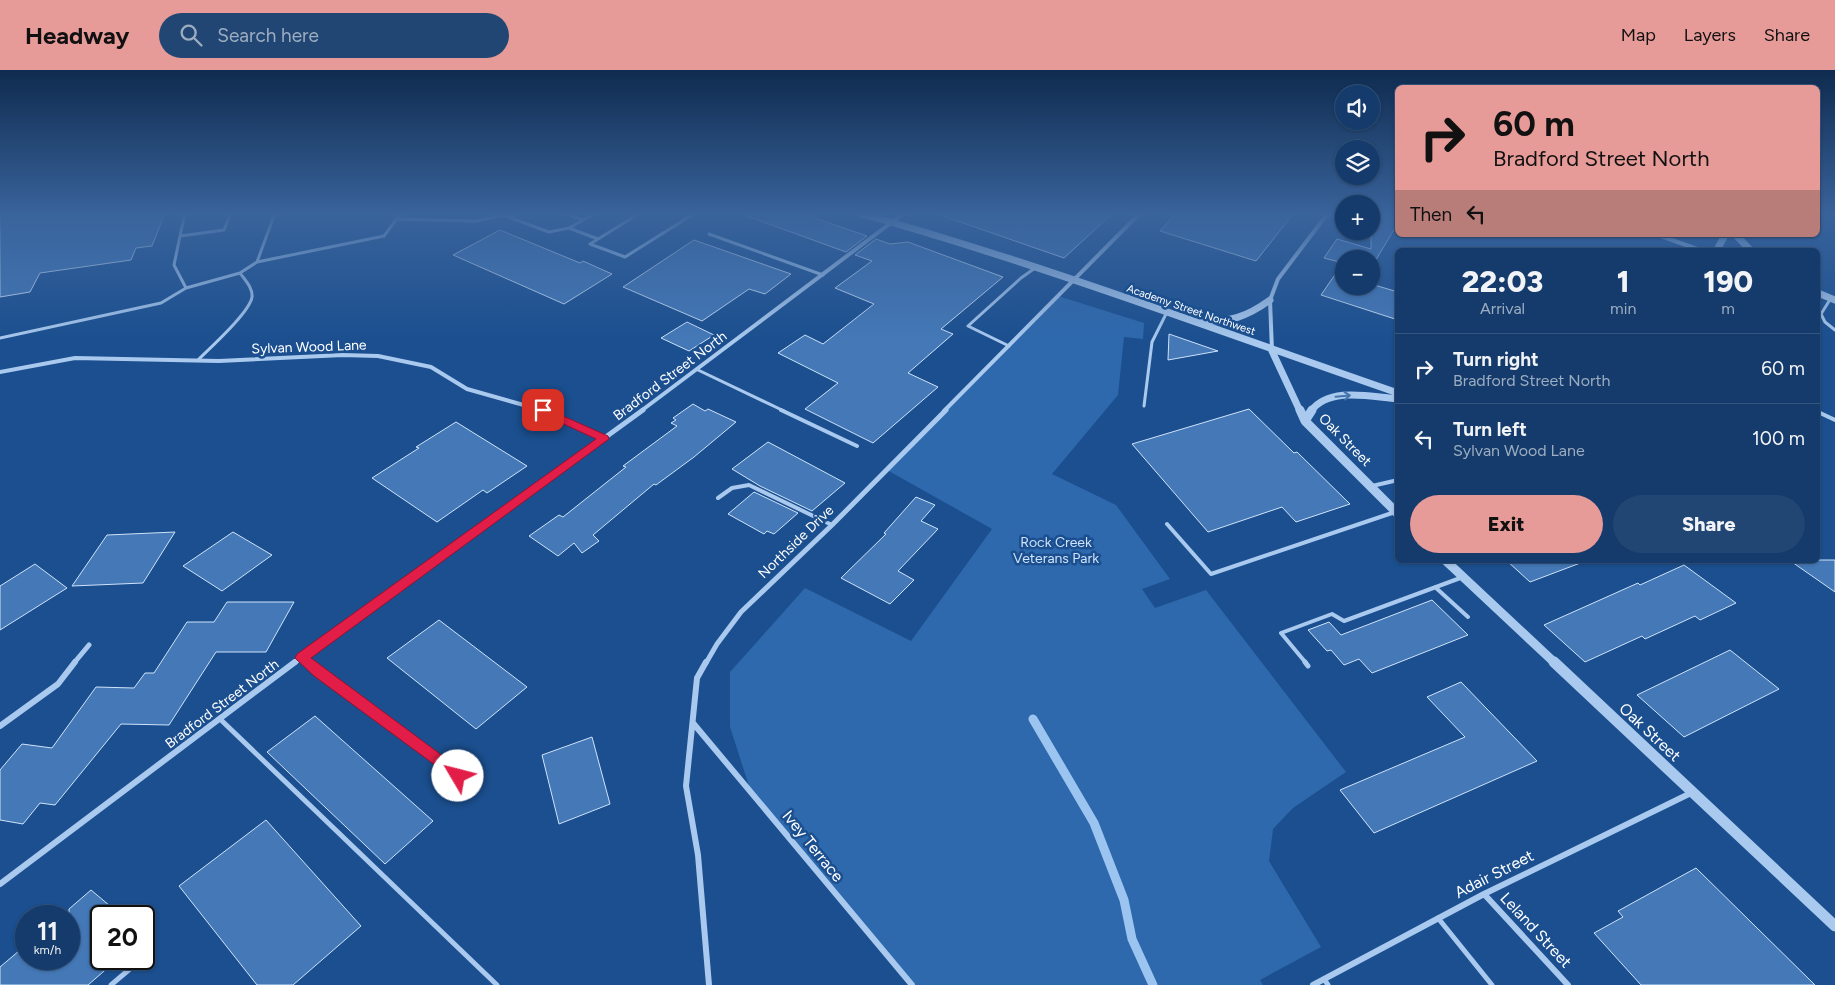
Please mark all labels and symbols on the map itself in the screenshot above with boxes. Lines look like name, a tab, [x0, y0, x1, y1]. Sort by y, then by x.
street label: Academy Street Northwest	[1125, 282, 1257, 338]
street label: Bradford Street North	[610, 328, 730, 424]
street label: Sylvan Wood Lane	[251, 336, 367, 358]
pin	[522, 389, 564, 431]
one-way arrow	[1335, 391, 1351, 401]
street label: Oak Street	[1315, 410, 1375, 470]
street label: Northside Drive	[755, 502, 837, 582]
park label: Rock Creek Veterans Park	[1013, 534, 1099, 567]
street label: Bradford Street North	[162, 656, 282, 752]
street label: Oak Street	[1615, 699, 1685, 765]
position arrow	[431, 749, 483, 801]
street label: Ivey Terrace	[778, 806, 848, 886]
street label: Adair Street	[1451, 846, 1537, 902]
street label: Leland Street	[1496, 888, 1576, 972]
speed limit sign: 20	[90, 905, 155, 970]

